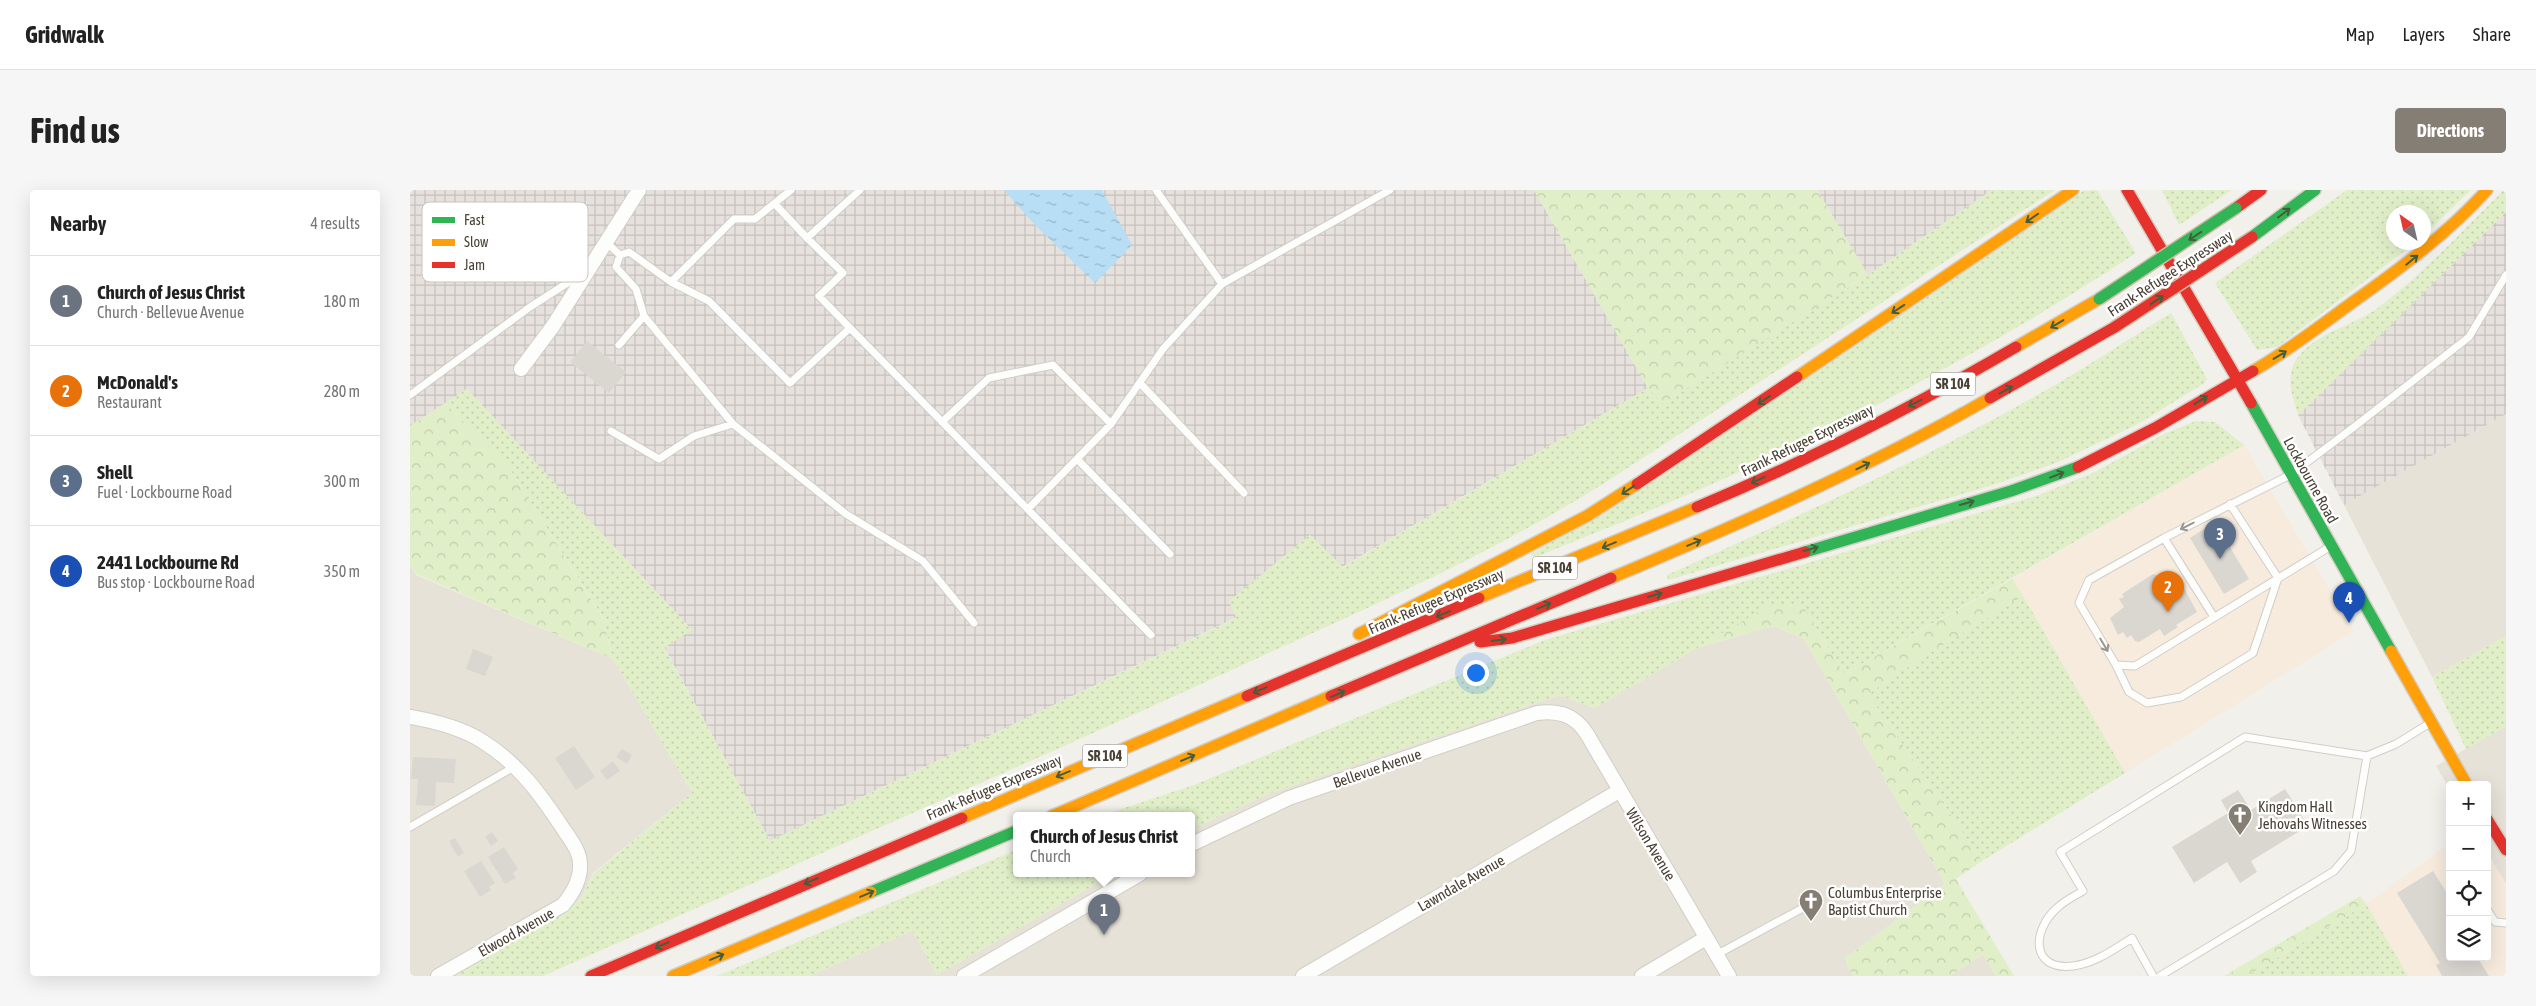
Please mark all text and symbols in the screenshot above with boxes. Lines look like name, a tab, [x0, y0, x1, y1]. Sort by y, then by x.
text: Gridwalk	[25, 21, 104, 48]
text: Map	[2345, 24, 2374, 45]
text: Layers	[2402, 24, 2445, 45]
text: Share	[2473, 24, 2511, 45]
button: Directions	[2395, 108, 2506, 153]
text: Find us	[30, 110, 120, 150]
legend	[422, 202, 588, 282]
north arrow	[2386, 205, 2431, 250]
one-way arrow	[2277, 208, 2290, 219]
text: Nearby	[50, 211, 106, 235]
text: Fast	[464, 212, 485, 228]
one-way arrow	[2026, 213, 2040, 223]
text: 4 results	[310, 214, 360, 232]
street label: Frank-Refugee Expressway	[2104, 226, 2236, 320]
one-way arrow	[2189, 231, 2203, 241]
text: Slow	[464, 234, 489, 250]
one-way arrow	[2405, 254, 2418, 265]
text: Jam	[464, 257, 485, 273]
text: Church of Jesus Christ	[97, 281, 245, 303]
text: 1	[62, 292, 70, 310]
text: 180 m	[324, 292, 360, 310]
one-way arrow	[2149, 295, 2163, 305]
text: Church · Bellevue Avenue	[97, 303, 244, 321]
one-way arrow	[1891, 304, 1905, 314]
one-way arrow	[2051, 320, 2065, 330]
one-way arrow	[2272, 349, 2286, 359]
text: McDonald's	[97, 371, 178, 393]
road number: SR 104	[1930, 372, 1976, 395]
text: 2	[62, 382, 70, 400]
text: 280 m	[324, 382, 360, 400]
one-way arrow	[1999, 385, 2013, 395]
text: Restaurant	[97, 393, 162, 411]
one-way arrow	[1757, 395, 1771, 405]
one-way arrow	[2193, 395, 2207, 405]
one-way arrow	[1908, 398, 1923, 408]
street label: Frank-Refugee Expressway	[1738, 401, 1876, 479]
street label: Lockbourne Road	[2280, 434, 2342, 526]
text: Shell	[97, 461, 133, 483]
one-way arrow	[1855, 461, 1870, 470]
one-way arrow	[2049, 470, 2064, 480]
text: 3	[62, 472, 70, 490]
text: 300 m	[324, 472, 360, 490]
one-way arrow	[1751, 476, 1766, 485]
text: Fuel · Lockbourne Road	[97, 483, 232, 501]
one-way arrow	[1621, 485, 1635, 495]
one-way arrow	[1958, 498, 1974, 508]
pin: 3	[2204, 518, 2236, 559]
one-way arrow	[2180, 522, 2195, 531]
one-way arrow	[1686, 538, 1701, 548]
one-way arrow	[1602, 540, 1617, 550]
one-way arrow	[1802, 543, 1818, 553]
text: 2441 Lockbourne Rd	[97, 551, 239, 573]
road number: SR 104	[1532, 556, 1578, 579]
text: 4	[62, 562, 70, 580]
text: 350 m	[324, 562, 360, 580]
street label: Frank-Refugee Expressway	[1366, 565, 1506, 637]
pin: 2	[2152, 571, 2184, 612]
text: Bus stop · Lockbourne Road	[97, 573, 255, 591]
pin: 4	[2333, 582, 2365, 623]
one-way arrow	[1647, 589, 1663, 599]
one-way arrow	[1536, 601, 1551, 610]
one-way arrow	[1436, 610, 1451, 620]
one-way arrow	[1491, 635, 1507, 645]
one-way arrow	[2099, 637, 2109, 651]
your location	[1463, 660, 1489, 686]
one-way arrow	[1253, 686, 1268, 696]
one-way arrow	[1330, 688, 1345, 698]
road number: SR 104	[1082, 744, 1128, 768]
street label: Bellevue Avenue	[1331, 745, 1424, 791]
street label: Frank-Refugee Expressway	[924, 751, 1064, 823]
one-way arrow	[1180, 752, 1195, 762]
one-way arrow	[1055, 771, 1070, 780]
map controls	[2446, 781, 2491, 961]
button: +	[2446, 781, 2491, 826]
place label: Kingdom Hall Jehovahs Witnesses	[2258, 798, 2367, 832]
church icon: Kingdom Hall Jehovahs Witnesses	[2227, 802, 2253, 836]
street label: Wilson Avenue	[1623, 805, 1679, 883]
popup	[1013, 812, 1195, 877]
text: Church of Jesus Christ	[1030, 825, 1178, 847]
button: −	[2446, 826, 2491, 871]
text: Church	[1030, 847, 1071, 865]
street label: Lawndale Avenue	[1415, 851, 1508, 915]
button: locate	[2446, 871, 2491, 916]
one-way arrow	[804, 877, 819, 887]
place label: Columbus Enterprise Baptist Church	[1828, 884, 1942, 918]
one-way arrow	[859, 888, 874, 898]
church icon: Columbus Enterprise Baptist Church	[1798, 888, 1824, 922]
pin: 1	[1088, 894, 1120, 935]
street label: Elwood Avenue	[475, 904, 557, 960]
button: layers	[2446, 916, 2491, 961]
one-way arrow	[655, 941, 670, 951]
one-way arrow	[709, 952, 724, 961]

